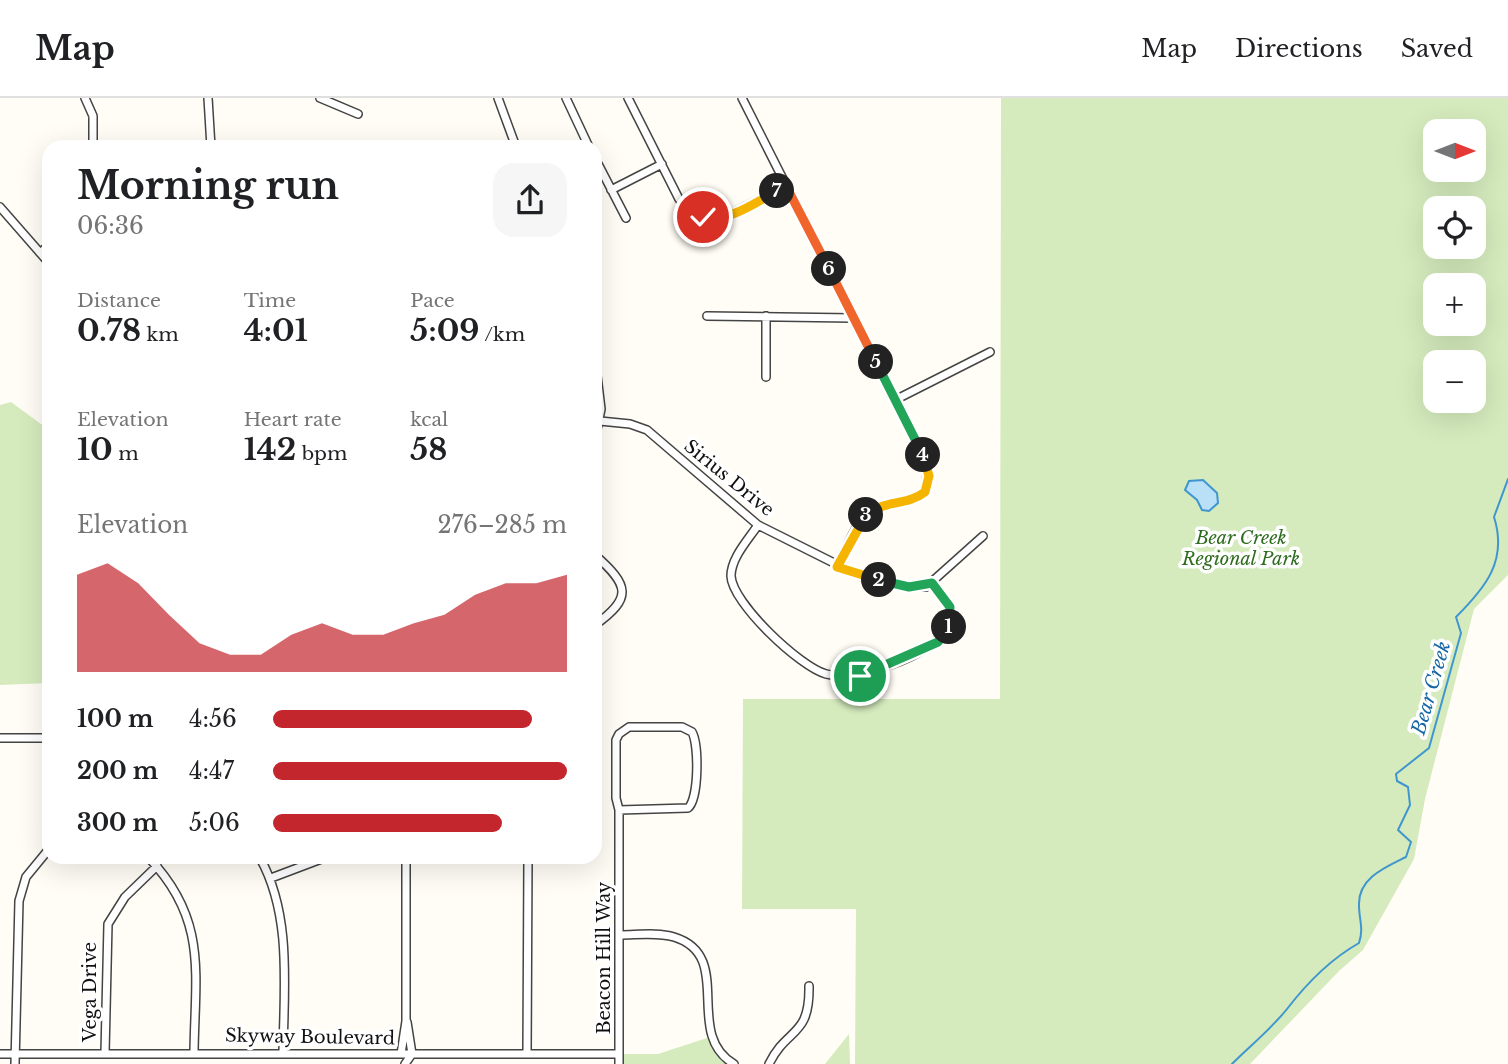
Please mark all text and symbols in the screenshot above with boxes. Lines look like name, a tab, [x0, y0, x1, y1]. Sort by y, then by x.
text: Map	[35, 28, 115, 69]
text: Map	[1141, 34, 1197, 63]
text: Directions	[1235, 34, 1363, 63]
text: Saved	[1401, 34, 1473, 63]
north arrow	[1423, 119, 1486, 182]
map controls	[1423, 119, 1486, 413]
text: Morning run	[77, 162, 339, 209]
button: share	[493, 163, 567, 237]
pin: 7	[760, 174, 794, 208]
text: 7	[772, 179, 781, 202]
pin	[673, 187, 733, 247]
button: locate	[1423, 196, 1486, 259]
icon: check	[684, 198, 722, 236]
text: 06:36	[77, 212, 144, 240]
pin: 6	[812, 252, 846, 286]
text: 6	[822, 257, 835, 280]
button: +	[1423, 273, 1486, 336]
text: Distance	[77, 289, 161, 312]
text: Time	[244, 289, 296, 312]
text: Pace	[410, 289, 455, 312]
text: 0.78	[77, 312, 141, 349]
text: 4:01	[244, 312, 308, 349]
text: 5:09	[410, 312, 480, 349]
text: km	[141, 323, 179, 346]
text: /km	[480, 323, 525, 346]
pin: 5	[858, 344, 894, 380]
text: 5	[870, 350, 881, 373]
button: −	[1423, 350, 1486, 413]
text: Elevation	[77, 408, 169, 431]
text: Heart rate	[244, 408, 342, 431]
text: kcal	[410, 408, 448, 431]
text: 10	[77, 431, 113, 468]
text: 142	[244, 431, 296, 468]
text: 58	[410, 431, 447, 468]
street label: Sirius Drive	[680, 435, 778, 521]
pin: 4	[906, 438, 940, 472]
text: m	[113, 442, 139, 465]
text: bpm	[296, 442, 347, 465]
text: 4	[916, 443, 929, 466]
pin: 3	[848, 498, 884, 532]
text: 3	[859, 503, 872, 526]
text: Elevation	[77, 511, 188, 539]
text: 276–285 m	[437, 511, 567, 539]
park label: Bear Creek Regional Park	[1181, 527, 1300, 570]
pin: 2	[862, 562, 896, 598]
text: 2	[872, 568, 885, 591]
pin: 1	[932, 610, 967, 644]
text: 1	[944, 615, 953, 638]
water label: Bear Creek	[1406, 639, 1455, 738]
pin	[830, 646, 890, 706]
icon: arrive	[841, 657, 879, 695]
text: 100 m	[77, 705, 153, 733]
text: 4:56	[189, 705, 237, 733]
text: 200 m	[77, 757, 158, 785]
text: 4:47	[189, 757, 234, 785]
text: 300 m	[77, 809, 158, 837]
text: 5:06	[189, 809, 240, 837]
street label: Beacon Hill Way	[593, 881, 615, 1034]
street label: Vega Drive	[79, 942, 101, 1043]
street label: Skyway Boulevard	[225, 1025, 395, 1049]

